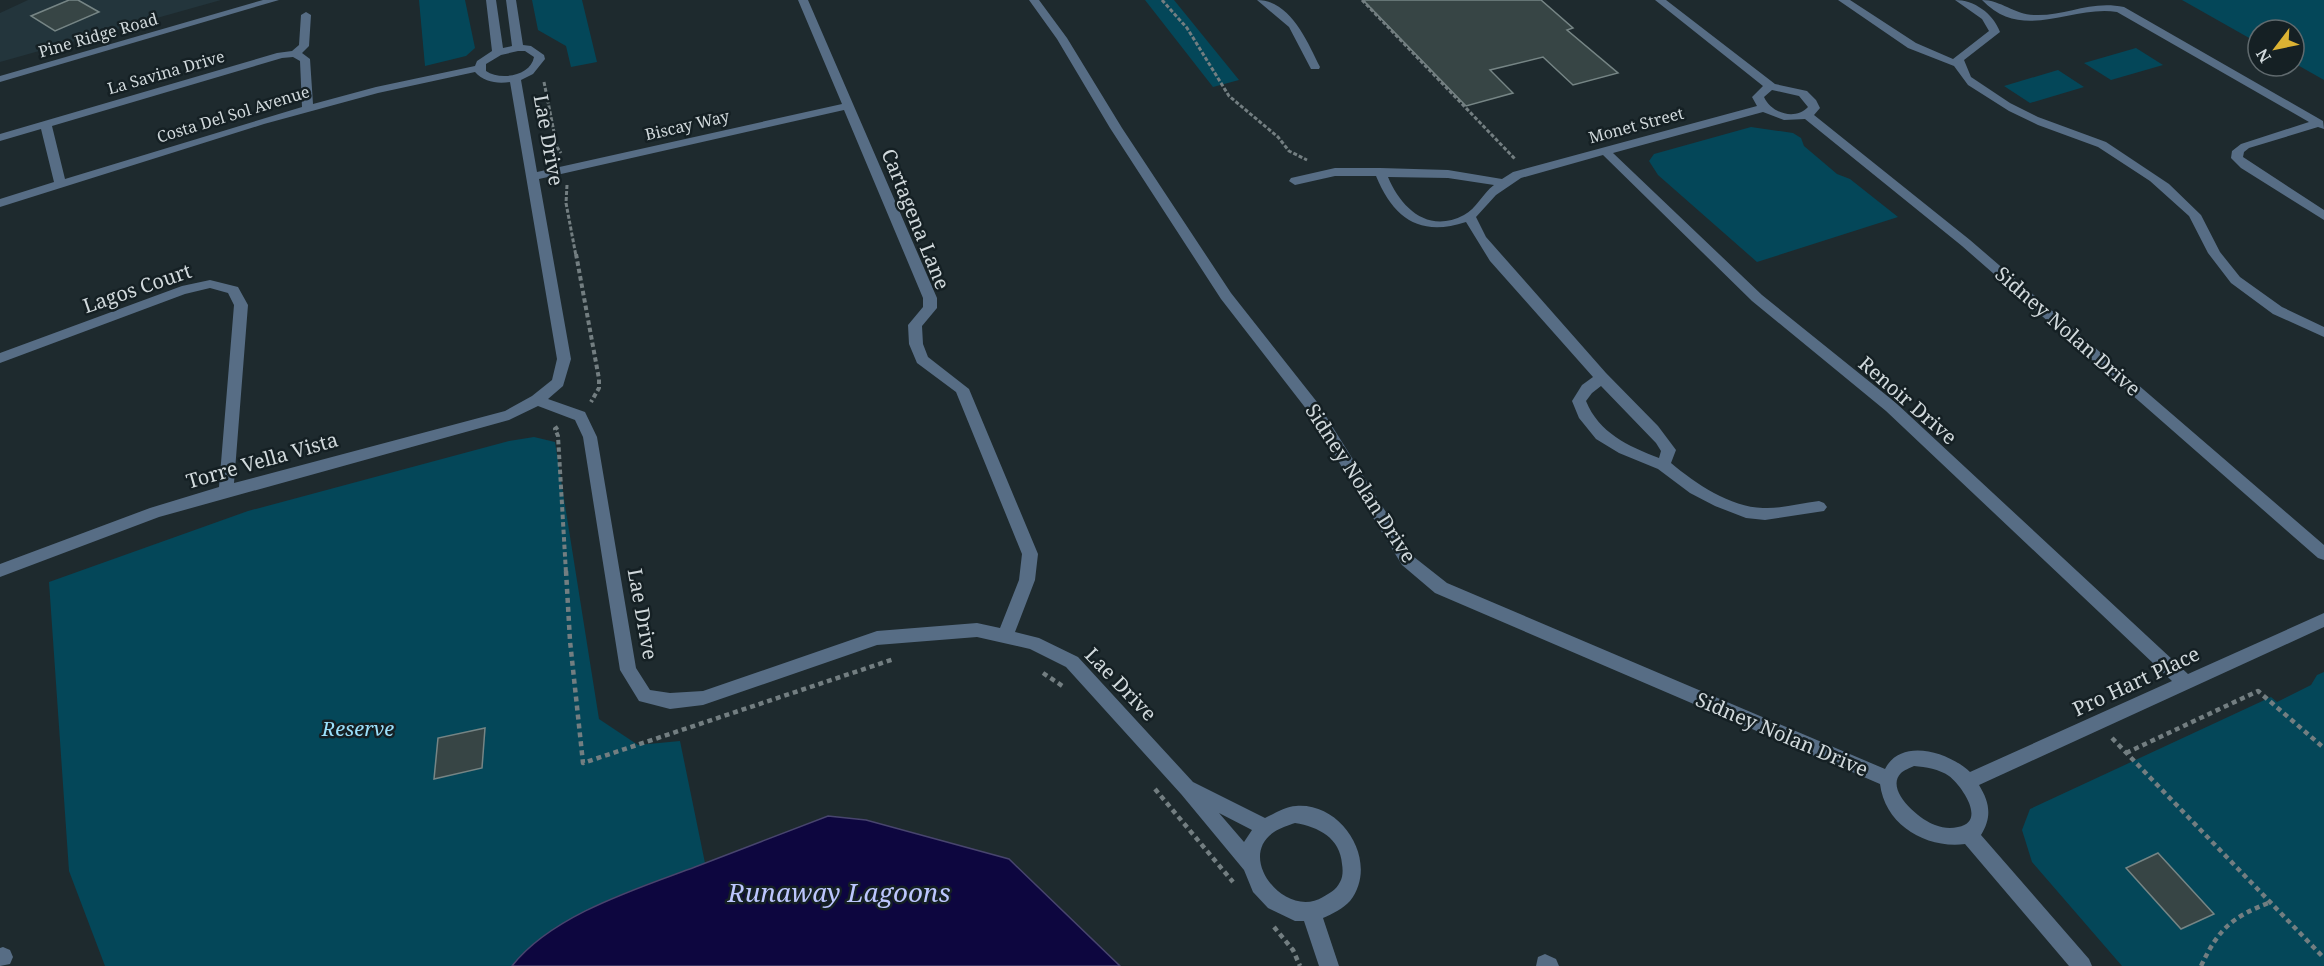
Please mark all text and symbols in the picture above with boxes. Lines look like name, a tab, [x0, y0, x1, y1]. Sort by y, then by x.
street label: Pine Ridge Road	[36, 7, 160, 63]
north arrow	[2246, 18, 2306, 78]
text: N	[2250, 44, 2276, 67]
street label: La Savina Drive	[105, 45, 227, 99]
street label: Costa Del Sol Avenue	[154, 80, 312, 148]
street label: Lae Drive	[528, 92, 570, 188]
street label: Monet Street	[1586, 102, 1686, 148]
street label: Biscay Way	[643, 104, 732, 145]
street label: Cartagena Lane	[875, 145, 957, 293]
street label: Lagos Court	[79, 257, 195, 319]
street label: Sidney Nolan Drive	[1989, 260, 2147, 402]
street label: Renoir Drive	[1853, 350, 1963, 450]
street label: Sidney Nolan Drive	[1299, 398, 1423, 568]
street label: Torre Vella Vista	[183, 425, 341, 495]
street label: Lae Drive	[622, 566, 664, 662]
street label: Pro Hart Place	[2068, 640, 2204, 722]
street label: Lae Drive	[1079, 641, 1163, 727]
street label: Sidney Nolan Drive	[1692, 685, 1872, 783]
park label: Reserve	[321, 715, 394, 742]
water label: Runaway Lagoons	[727, 874, 950, 910]

